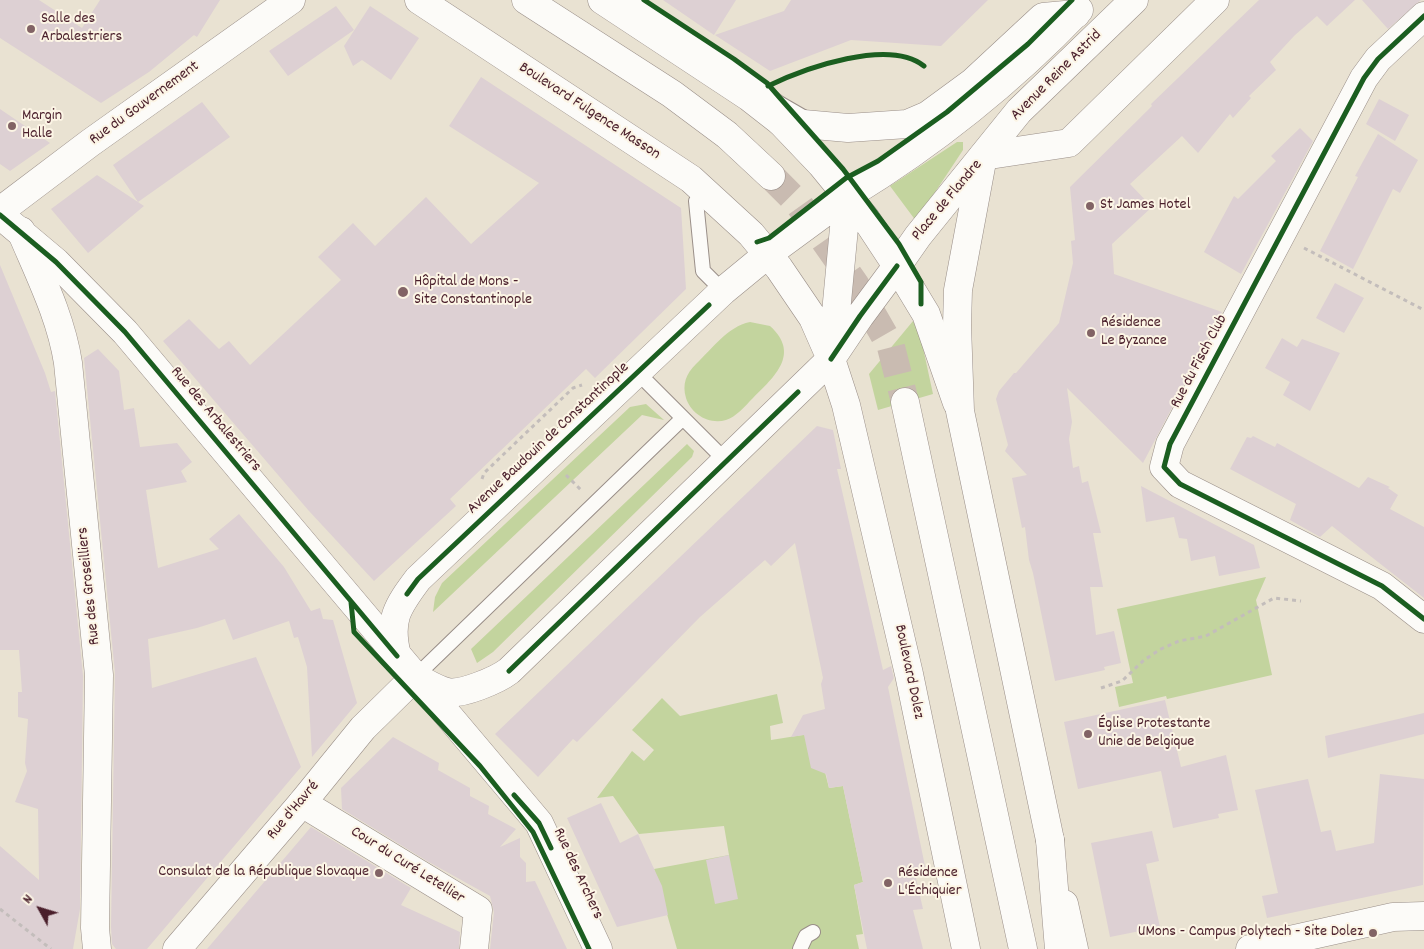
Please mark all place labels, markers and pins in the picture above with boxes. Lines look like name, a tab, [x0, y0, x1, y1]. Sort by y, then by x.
place label: Salle des Arbalestriers	[41, 10, 122, 48]
marker: Salle des Arbalestriers	[25, 23, 37, 35]
place label: Margin Halle	[22, 107, 62, 145]
marker: Margin Halle	[6, 120, 18, 132]
place label: St James Hotel	[1100, 196, 1190, 216]
marker: St James Hotel	[1084, 200, 1096, 212]
place label: Hôpital de Mons - Site Constantinople	[414, 273, 532, 311]
marker: Hôpital de Mons - Site Constantinople	[396, 285, 410, 299]
place label: Résidence Le Byzance	[1101, 314, 1167, 352]
marker: Résidence Le Byzance	[1085, 327, 1097, 339]
place label: Église Protestante Unie de Belgique	[1098, 715, 1210, 753]
marker: Église Protestante Unie de Belgique	[1082, 728, 1094, 740]
place label: Consulat de la République Slovaque	[158, 863, 369, 883]
place label: Résidence L'Échiquier	[898, 864, 962, 902]
marker: Consulat de la République Slovaque	[373, 867, 385, 879]
marker: Résidence L'Échiquier	[882, 877, 894, 889]
place label: UMons - Campus Polytech - Site Dolez	[1138, 923, 1363, 943]
marker: UMons - Campus Polytech - Site Dolez	[1367, 927, 1379, 939]

